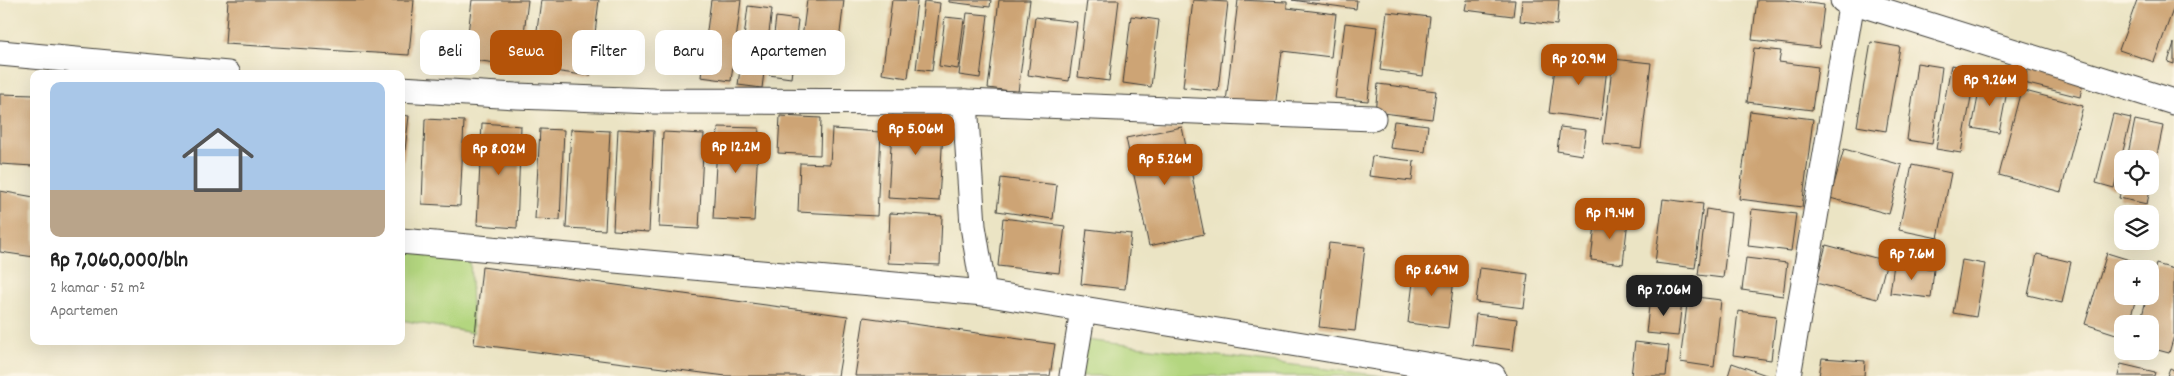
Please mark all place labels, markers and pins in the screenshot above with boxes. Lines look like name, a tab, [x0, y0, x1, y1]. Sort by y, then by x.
pin: Rp 20.9M	[1527, 44, 1631, 86]
pin: Rp 9.26M	[1938, 64, 2042, 107]
pin: Rp 5.06M	[864, 114, 968, 156]
pin: Rp 12.2M	[684, 132, 788, 174]
pin: Rp 8.02M	[447, 134, 551, 176]
pin: Rp 5.26M	[1113, 144, 1217, 186]
pin: Rp 19.4M	[1558, 198, 1662, 240]
pin: Rp 7.6M	[1866, 238, 1958, 281]
pin: Rp 8.69M	[1380, 254, 1484, 297]
pin: Rp 7.06M	[1612, 274, 1716, 317]

